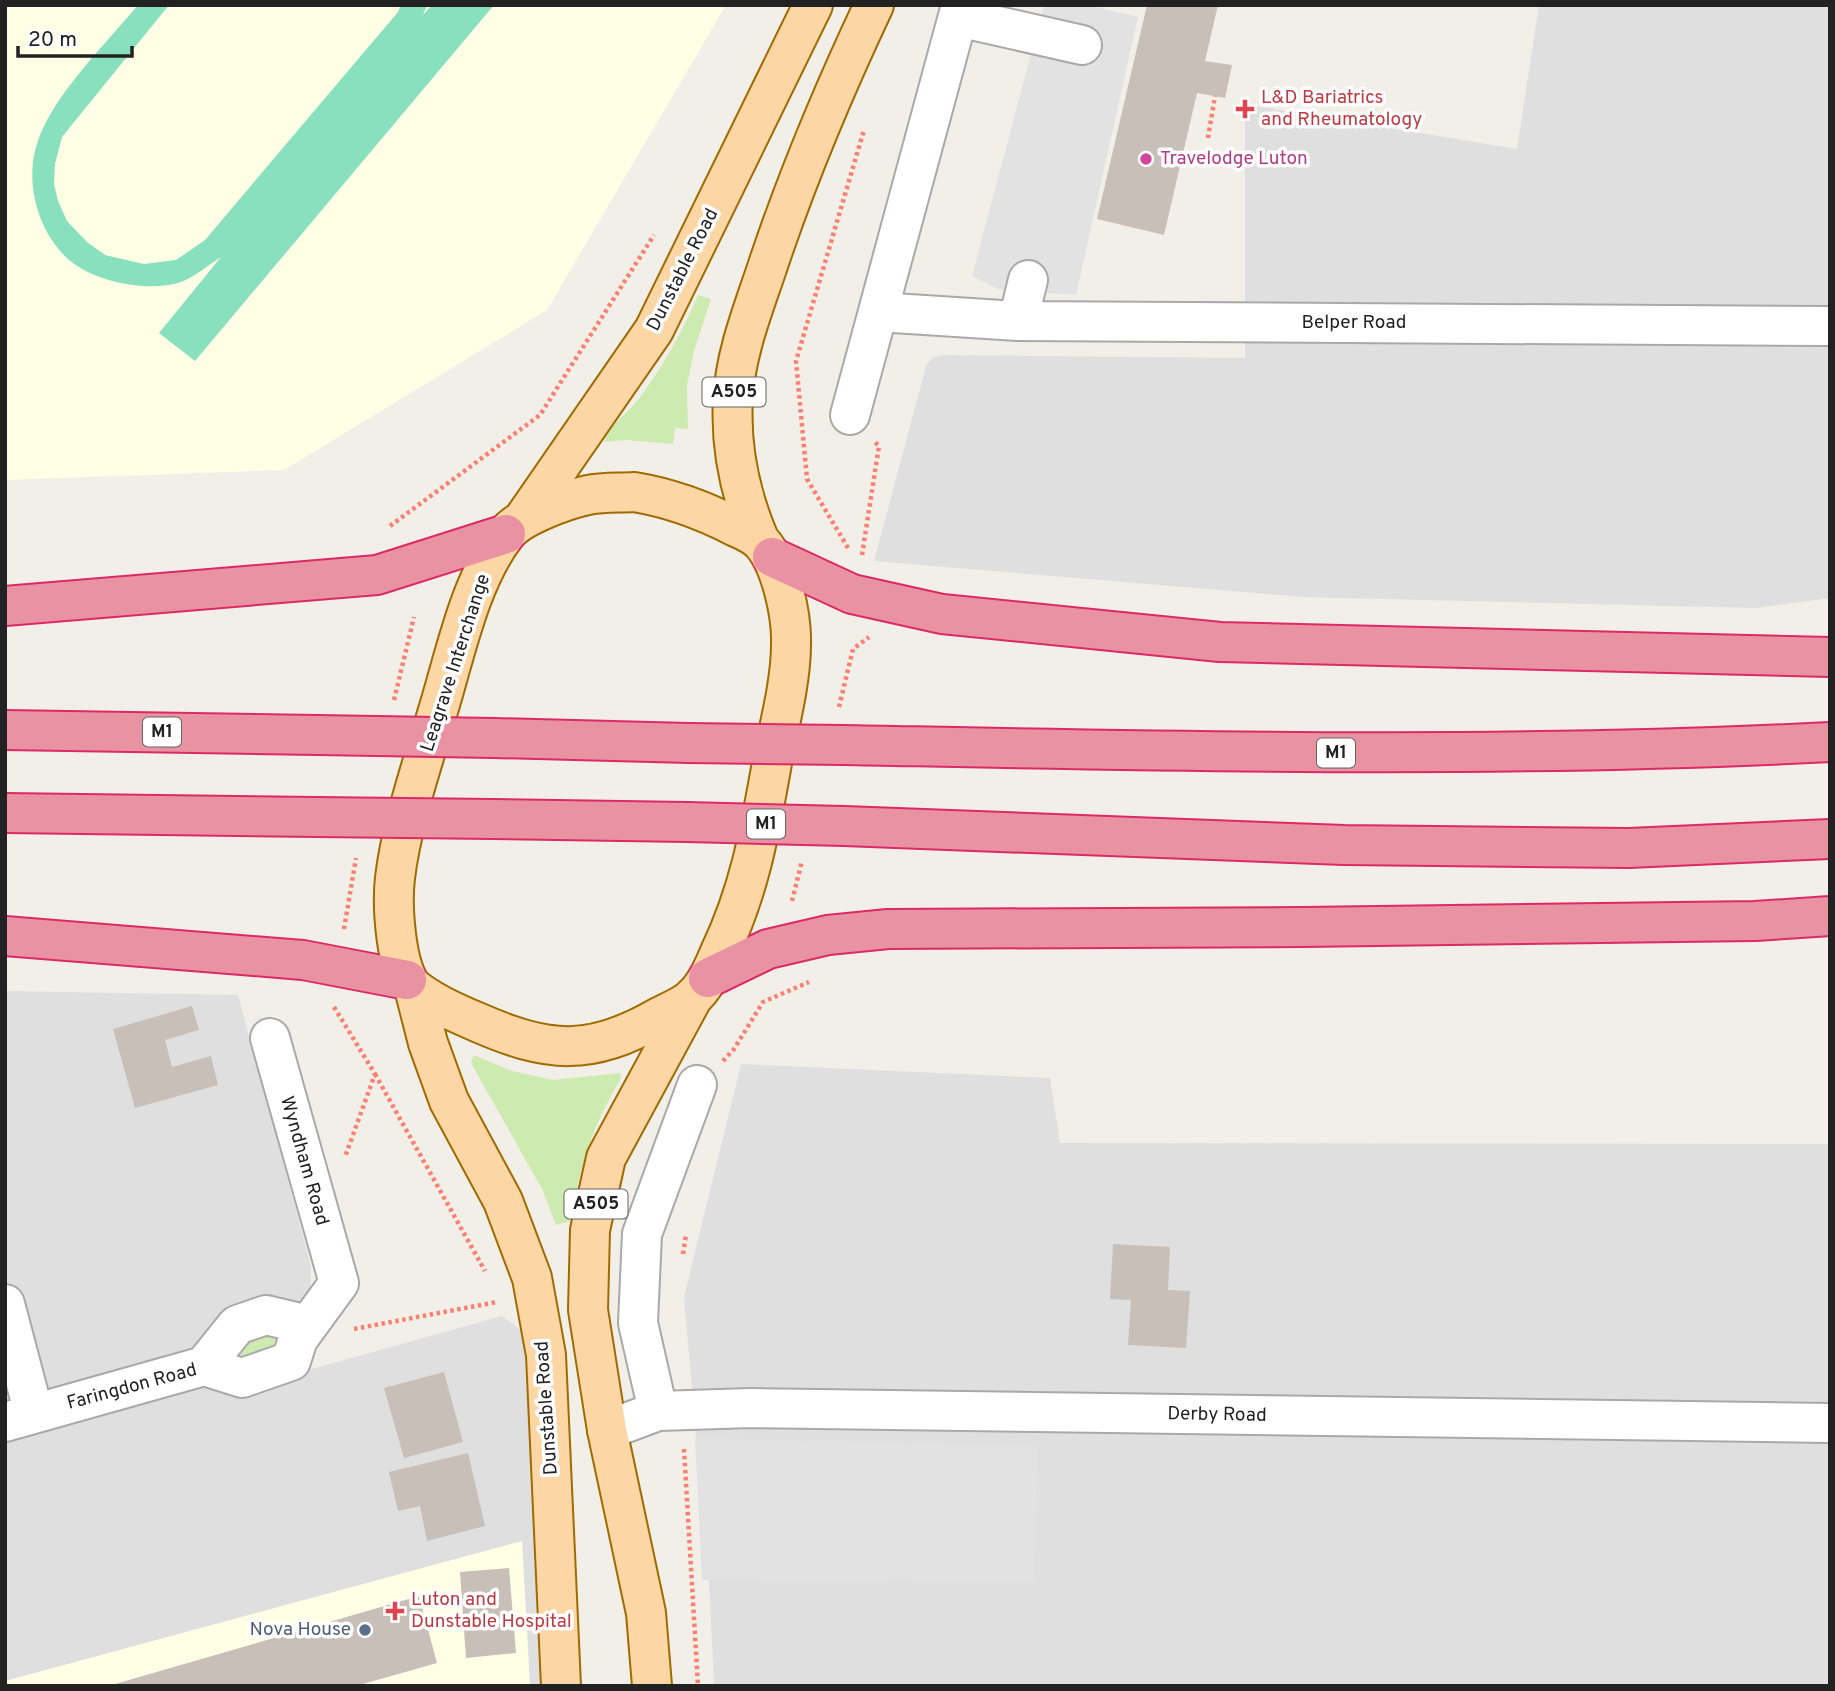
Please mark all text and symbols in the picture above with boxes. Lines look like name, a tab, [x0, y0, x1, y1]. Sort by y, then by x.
scale bar	[18, 14, 131, 58]
text: 20 m	[28, 27, 77, 54]
place label: L&D Bariatrics and Rheumatology	[1261, 86, 1422, 132]
marker: L&D Bariatrics and Rheumatology	[1235, 99, 1255, 119]
place label: Travelodge Luton	[1160, 147, 1308, 171]
marker: Travelodge Luton	[1138, 151, 1154, 167]
street label: Dunstable Road	[642, 205, 724, 335]
street label: Belper Road	[1301, 311, 1407, 335]
road number: A505	[702, 378, 766, 406]
street label: Leagrave Interchange	[416, 571, 496, 755]
road number: M1	[143, 718, 181, 746]
road number: M1	[1317, 738, 1355, 768]
road number: M1	[747, 810, 785, 838]
street label: Wyndham Road	[274, 1094, 334, 1228]
road number: A505	[564, 1190, 628, 1218]
street label: Dunstable Road	[530, 1340, 564, 1476]
street label: Faringdon Road	[64, 1358, 200, 1416]
street label: Derby Road	[1167, 1402, 1267, 1428]
place label: Luton and Dunstable Hospital	[411, 1588, 572, 1634]
marker: Luton and Dunstable Hospital	[385, 1601, 405, 1621]
place label: Nova House	[250, 1618, 351, 1642]
marker: Nova House	[357, 1622, 373, 1638]

